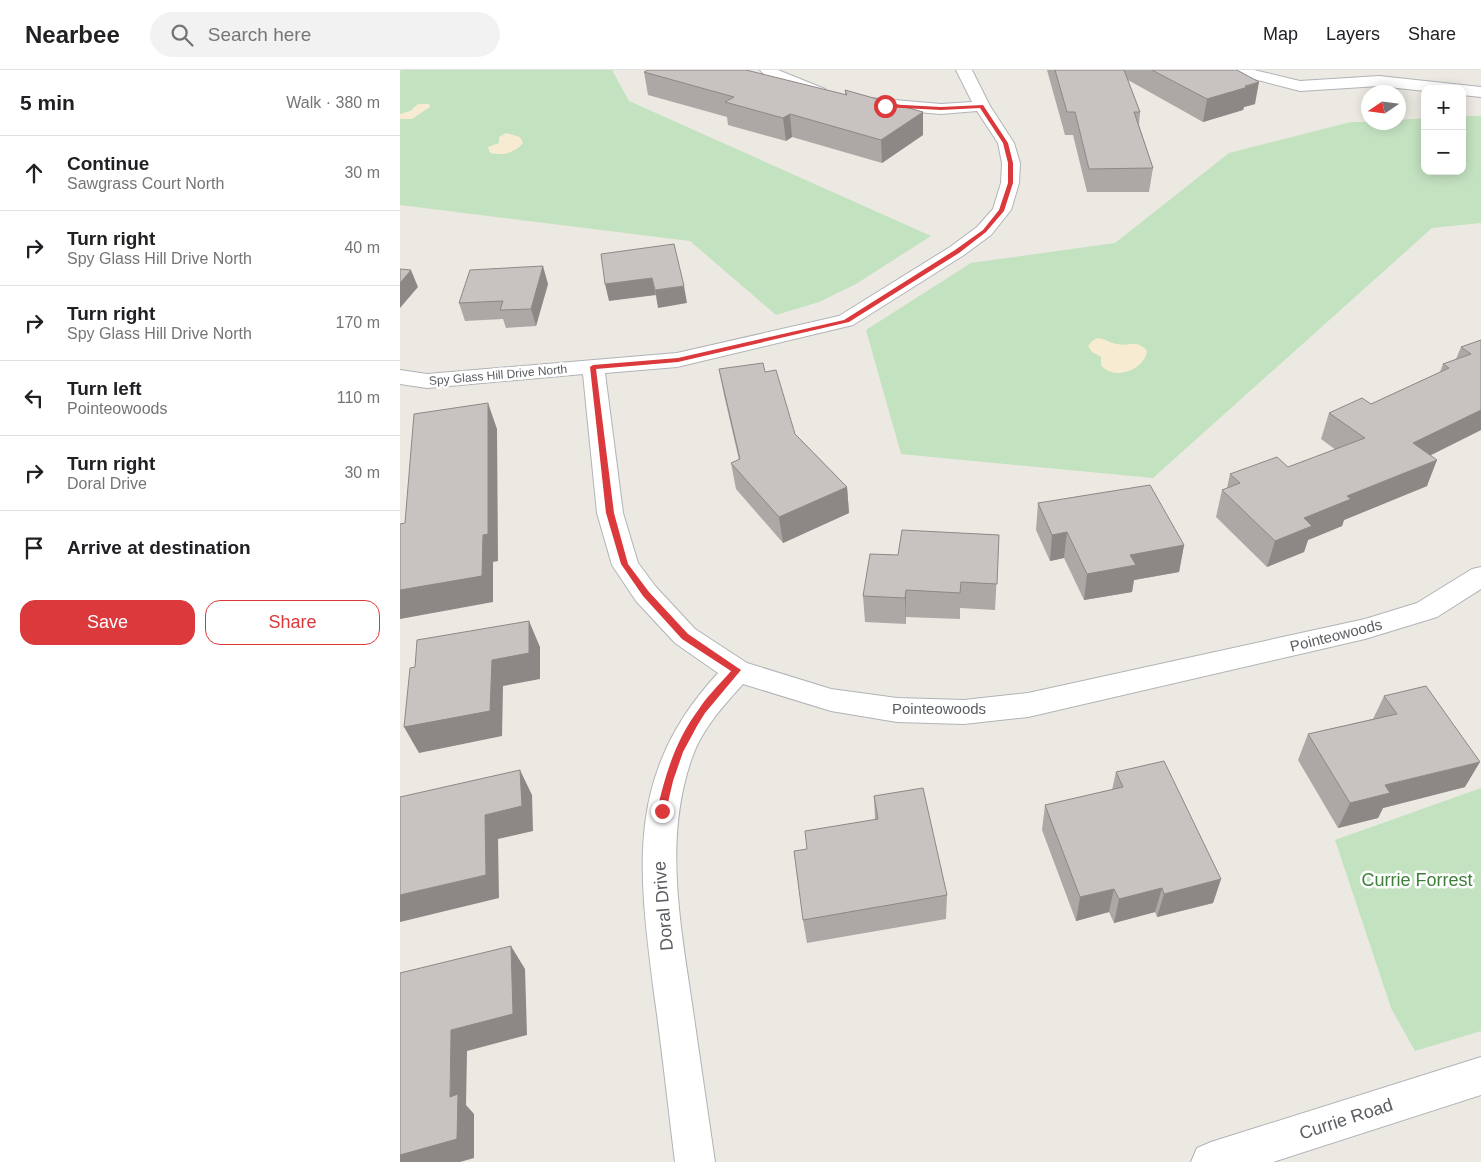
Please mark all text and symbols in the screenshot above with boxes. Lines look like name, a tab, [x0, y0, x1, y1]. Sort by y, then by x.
search box	[150, 12, 500, 57]
text: Nearbee	[25, 21, 120, 48]
icon: search	[168, 21, 196, 49]
text: Search here	[208, 24, 311, 45]
text: Map	[1263, 24, 1298, 44]
text: Layers	[1326, 24, 1380, 44]
text: Share	[1408, 24, 1456, 44]
north arrow	[1361, 85, 1406, 130]
map controls	[1421, 85, 1466, 175]
button: +	[1421, 85, 1466, 130]
text: 5 min	[20, 91, 75, 114]
text: Walk · 380 m	[286, 94, 380, 111]
route start	[874, 95, 897, 118]
button: −	[1421, 130, 1466, 175]
text: Continue	[67, 153, 149, 174]
icon: ahead	[20, 159, 48, 187]
text: 30 m	[344, 164, 380, 181]
text: Sawgrass Court North	[67, 175, 224, 192]
text: Turn right	[67, 228, 155, 249]
icon: right	[20, 234, 48, 262]
text: 40 m	[344, 239, 380, 256]
text: Spy Glass Hill Drive North	[67, 250, 252, 267]
text: Turn right	[67, 303, 155, 324]
icon: right	[20, 309, 48, 337]
text: 170 m	[336, 314, 380, 331]
text: Spy Glass Hill Drive North	[67, 325, 252, 342]
street label: Spy Glass Hill Drive North	[428, 362, 568, 388]
text: Turn left	[67, 378, 142, 399]
icon: left	[20, 384, 48, 412]
text: 110 m	[337, 389, 380, 406]
text: Pointeowoods	[67, 400, 168, 417]
text: Turn right	[67, 453, 155, 474]
icon: right	[20, 459, 48, 487]
text: 30 m	[344, 464, 380, 481]
text: Doral Drive	[67, 475, 147, 492]
icon: arrive	[20, 534, 48, 562]
text: Arrive at destination	[67, 537, 251, 558]
button: Save	[20, 600, 195, 645]
button: Share	[205, 600, 380, 645]
street label: Pointeowoods	[1288, 615, 1384, 655]
street label: Pointeowoods	[892, 700, 986, 717]
route end	[651, 800, 674, 823]
street label: Doral Drive	[649, 860, 677, 952]
park label: Currie Forrest	[1361, 870, 1473, 890]
street label: Currie Road	[1297, 1094, 1395, 1144]

